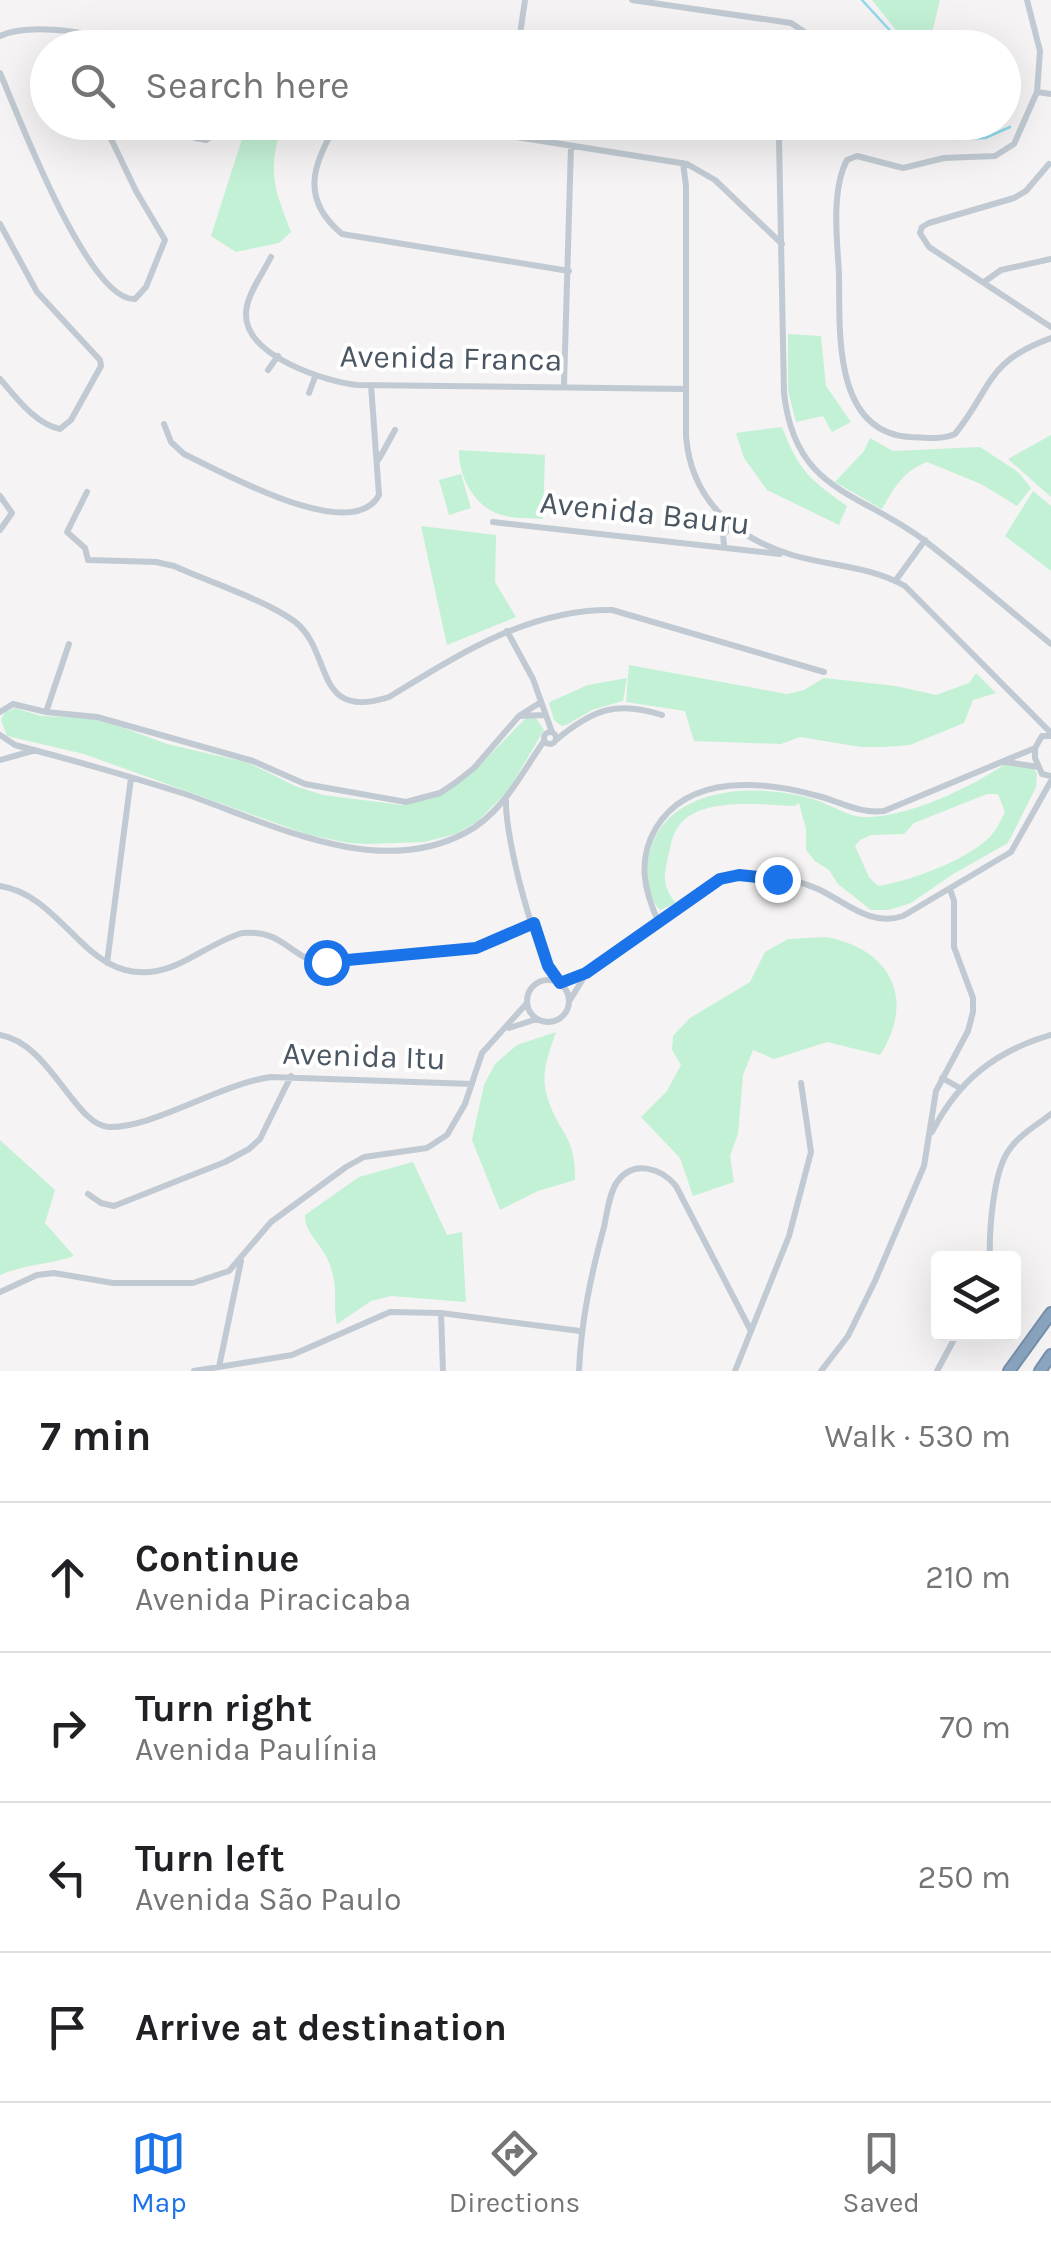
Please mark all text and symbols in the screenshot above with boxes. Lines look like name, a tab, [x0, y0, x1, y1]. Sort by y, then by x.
search box	[30, 30, 1021, 140]
icon: search	[65, 58, 120, 113]
text: Search here	[145, 63, 349, 108]
street label: Avenida Franca	[339, 338, 563, 378]
street label: Avenida Bauru	[538, 484, 752, 542]
route end	[755, 857, 801, 903]
route start	[304, 940, 350, 986]
street label: Avenida Itu	[282, 1035, 446, 1077]
map controls	[931, 1251, 1021, 1341]
button: layers	[931, 1251, 1021, 1341]
text: 7 min	[40, 1411, 151, 1461]
text: Walk · 530 m	[824, 1418, 1011, 1455]
text: Continue	[135, 1536, 299, 1581]
icon: ahead	[40, 1550, 95, 1605]
text: 210 m	[925, 1559, 1011, 1596]
text: Avenida Piracicaba	[135, 1581, 411, 1618]
text: Turn right	[135, 1686, 312, 1731]
icon: right	[40, 1700, 95, 1755]
text: 70 m	[939, 1709, 1011, 1746]
text: Avenida Paulínia	[135, 1731, 378, 1768]
text: Turn left	[135, 1836, 285, 1881]
icon: left	[40, 1850, 95, 1905]
text: 250 m	[918, 1859, 1011, 1896]
text: Avenida São Paulo	[135, 1881, 401, 1918]
icon: arrive	[40, 2000, 95, 2055]
text: Arrive at destination	[135, 2005, 507, 2050]
tab: Map	[131, 2126, 187, 2219]
tab: Directions	[449, 2126, 580, 2219]
tab: Saved	[842, 2126, 920, 2219]

